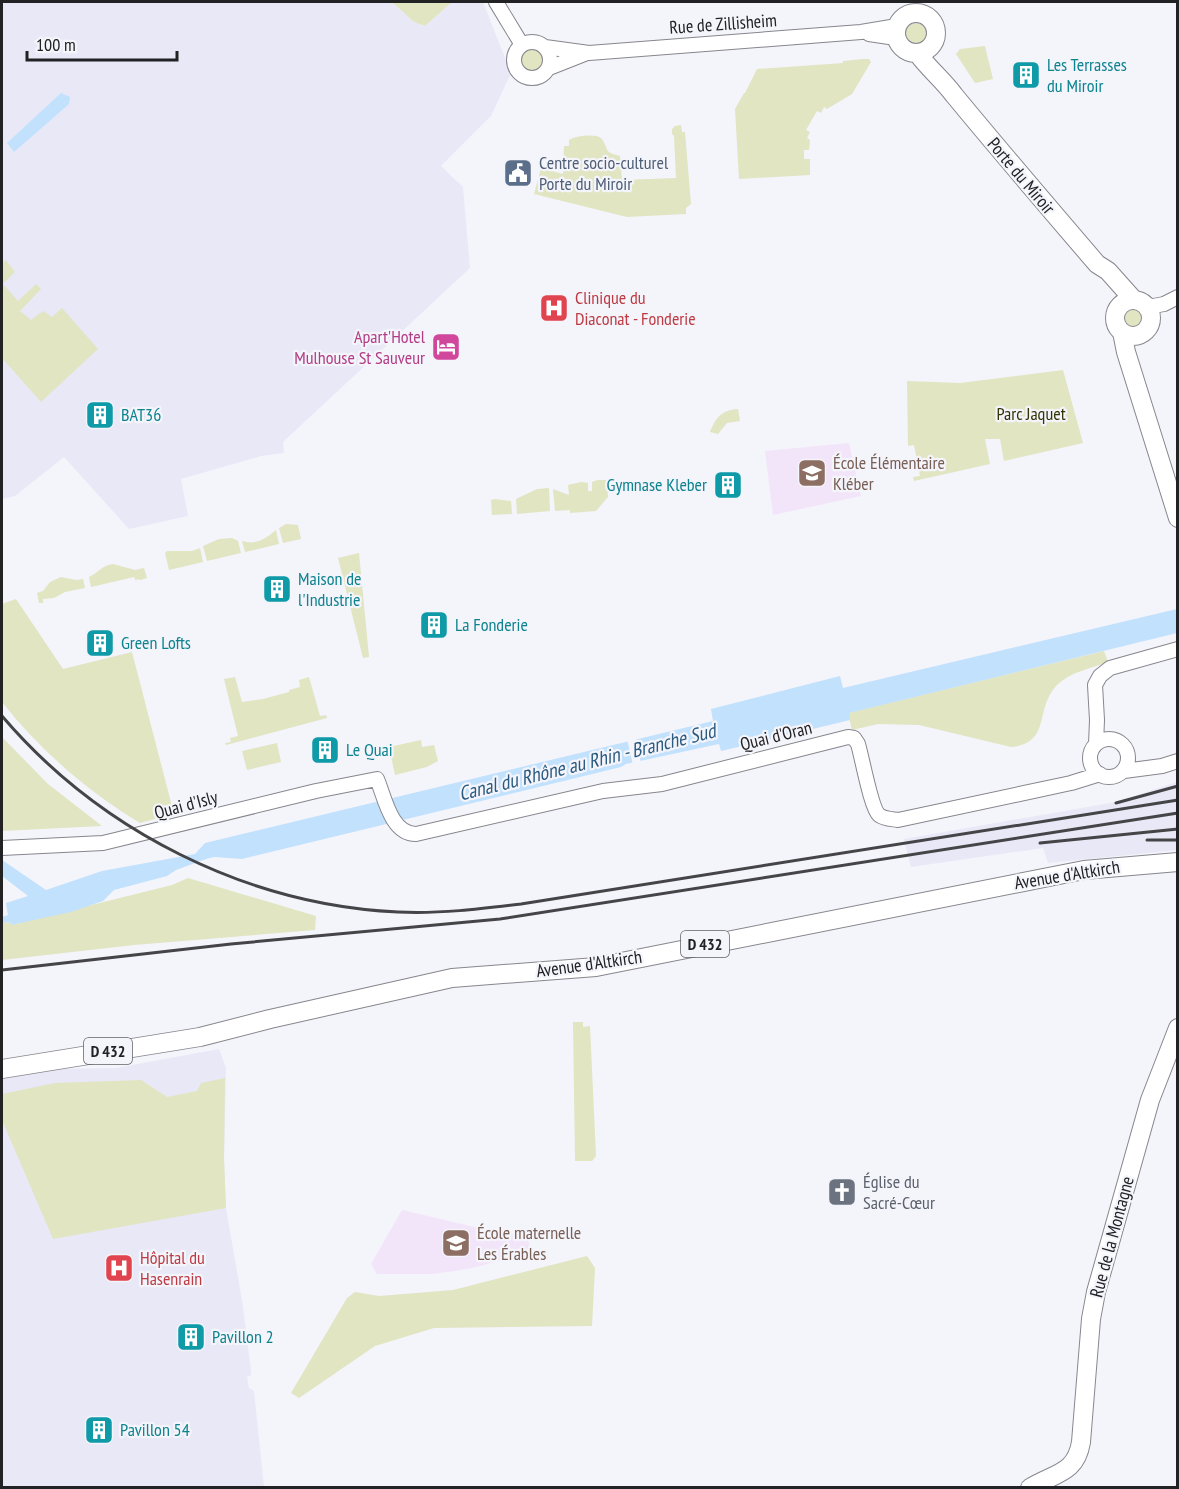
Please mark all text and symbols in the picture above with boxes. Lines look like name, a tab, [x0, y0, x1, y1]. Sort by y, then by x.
street label: Rue de Zillisheim	[668, 8, 777, 39]
scale bar	[27, 24, 177, 62]
text: 100 m	[36, 33, 76, 56]
place label: Les Terrasses du Miroir	[1047, 53, 1127, 97]
building icon: Les Terrasses du Miroir	[1010, 59, 1042, 91]
street label: Porte du Miroir	[983, 133, 1060, 219]
place label: Centre socio-culturel Porte du Miroir	[539, 151, 669, 195]
public building icon: Centre socio-culturel Porte du Miroir	[502, 157, 534, 189]
place label: Clinique du Diaconat - Fonderie	[575, 286, 696, 330]
hospital icon: Clinique du Diaconat - Fonderie	[538, 292, 570, 324]
place label: Apart'Hotel Mulhouse St Sauveur	[294, 325, 426, 369]
hotel icon: Apart'Hotel Mulhouse St Sauveur	[430, 331, 462, 363]
building icon: BAT36	[84, 399, 116, 431]
park label: Parc Jaquet	[996, 402, 1066, 425]
place label: BAT36	[121, 403, 161, 426]
place label: École Élémentaire Kléber	[833, 451, 945, 495]
school or university icon: École Élémentaire Kléber	[796, 457, 828, 489]
building icon: Gymnase Kleber	[712, 469, 744, 501]
place label: Gymnase Kleber	[607, 473, 707, 496]
place label: Maison de l'Industrie	[298, 567, 361, 611]
building icon: Maison de l'Industrie	[261, 573, 293, 605]
building icon: La Fonderie	[418, 609, 450, 641]
place label: La Fonderie	[455, 613, 528, 636]
building icon: Green Lofts	[84, 627, 116, 659]
place label: Green Lofts	[121, 631, 191, 654]
street label: Quai d'Oran	[738, 716, 814, 756]
water label: Canal du Rhône au Rhin - Branche Sud	[456, 717, 720, 807]
building icon: Le Quai	[309, 734, 341, 766]
place label: Le Quai	[346, 738, 393, 761]
street label: Quai d'Isly	[152, 785, 220, 824]
street label: Avenue d'Altkirch	[1013, 855, 1121, 894]
road number: D 432	[681, 931, 729, 957]
street label: Avenue d'Altkirch	[535, 945, 643, 982]
road number: D 432	[84, 1038, 132, 1064]
place label: Église du Sacré-Cœur	[863, 1170, 935, 1214]
street label: Rue de la Montagne	[1084, 1174, 1139, 1300]
church icon: Église du Sacré-Cœur	[826, 1176, 858, 1208]
place label: École maternelle Les Érables	[477, 1221, 581, 1265]
school or university icon: École maternelle Les Érables	[440, 1227, 472, 1259]
place label: Hôpital du Hasenrain	[140, 1246, 205, 1290]
hospital icon: Hôpital du Hasenrain	[103, 1252, 135, 1284]
building icon: Pavillon 2	[175, 1321, 207, 1353]
place label: Pavillon 2	[212, 1325, 274, 1348]
building icon: Pavillon 54	[83, 1414, 115, 1446]
place label: Pavillon 54	[120, 1418, 190, 1441]

